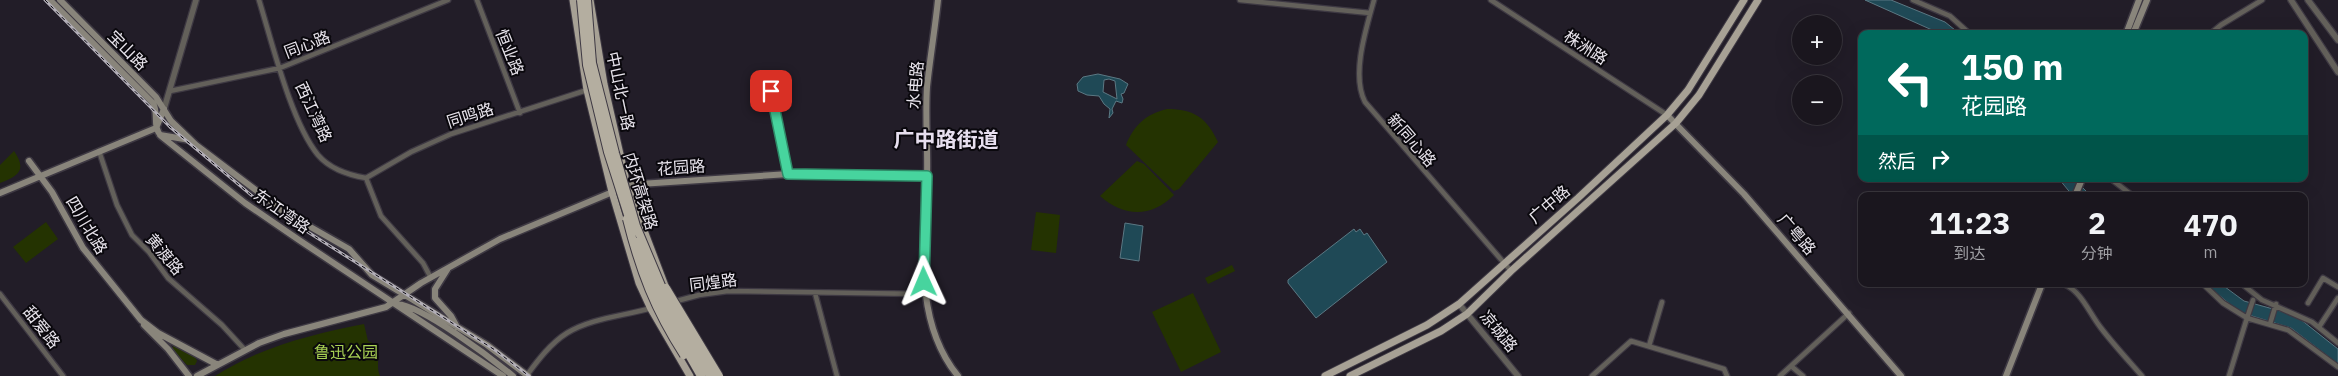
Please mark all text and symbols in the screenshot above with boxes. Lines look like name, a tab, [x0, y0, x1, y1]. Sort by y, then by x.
map controls	[1792, 15, 1842, 125]
button: +	[1792, 15, 1842, 65]
street label: 宝山路	[104, 26, 152, 74]
street label: 同心路	[281, 26, 333, 62]
street label: 恒业路	[492, 26, 528, 78]
street label: 株洲路	[1560, 26, 1612, 68]
text: 150 m	[1961, 44, 2064, 90]
street label: 中山北一路	[603, 50, 639, 132]
icon: left	[1878, 50, 1943, 115]
street label: 水电路	[903, 60, 927, 110]
pin	[750, 70, 792, 112]
button: −	[1792, 75, 1842, 125]
icon: arrive	[757, 77, 785, 105]
street label: 西江湾路	[291, 79, 337, 145]
text: 花园路	[1961, 91, 2027, 120]
street label: 同鸣路	[444, 98, 496, 132]
street label: 新同心路	[1383, 109, 1441, 171]
district label: 广中路街道	[894, 125, 999, 153]
icon: right	[1926, 145, 1954, 173]
text: 然后	[1878, 149, 1916, 173]
street label: 内环高架路	[620, 150, 662, 232]
street label: 花园路	[656, 155, 706, 179]
street label: 广中路	[1524, 181, 1574, 227]
street label: 东江湾路	[250, 184, 314, 238]
street label: 四川北路	[62, 192, 112, 258]
text: 11:23	[1929, 203, 2010, 242]
text: 2	[2088, 203, 2106, 242]
text: 470	[2183, 205, 2237, 244]
street label: 广粤路	[1774, 209, 1820, 259]
street label: 黄渡路	[142, 229, 188, 279]
text: m	[2203, 242, 2217, 262]
text: 到达	[1953, 243, 1985, 263]
text: 分钟	[2081, 243, 2113, 263]
position arrow	[897, 255, 949, 307]
street label: 同煌路	[688, 269, 738, 295]
street label: 甜爱路	[19, 302, 65, 352]
street label: 凉城路	[1476, 306, 1522, 356]
park label: 鲁迅公园	[314, 342, 378, 362]

